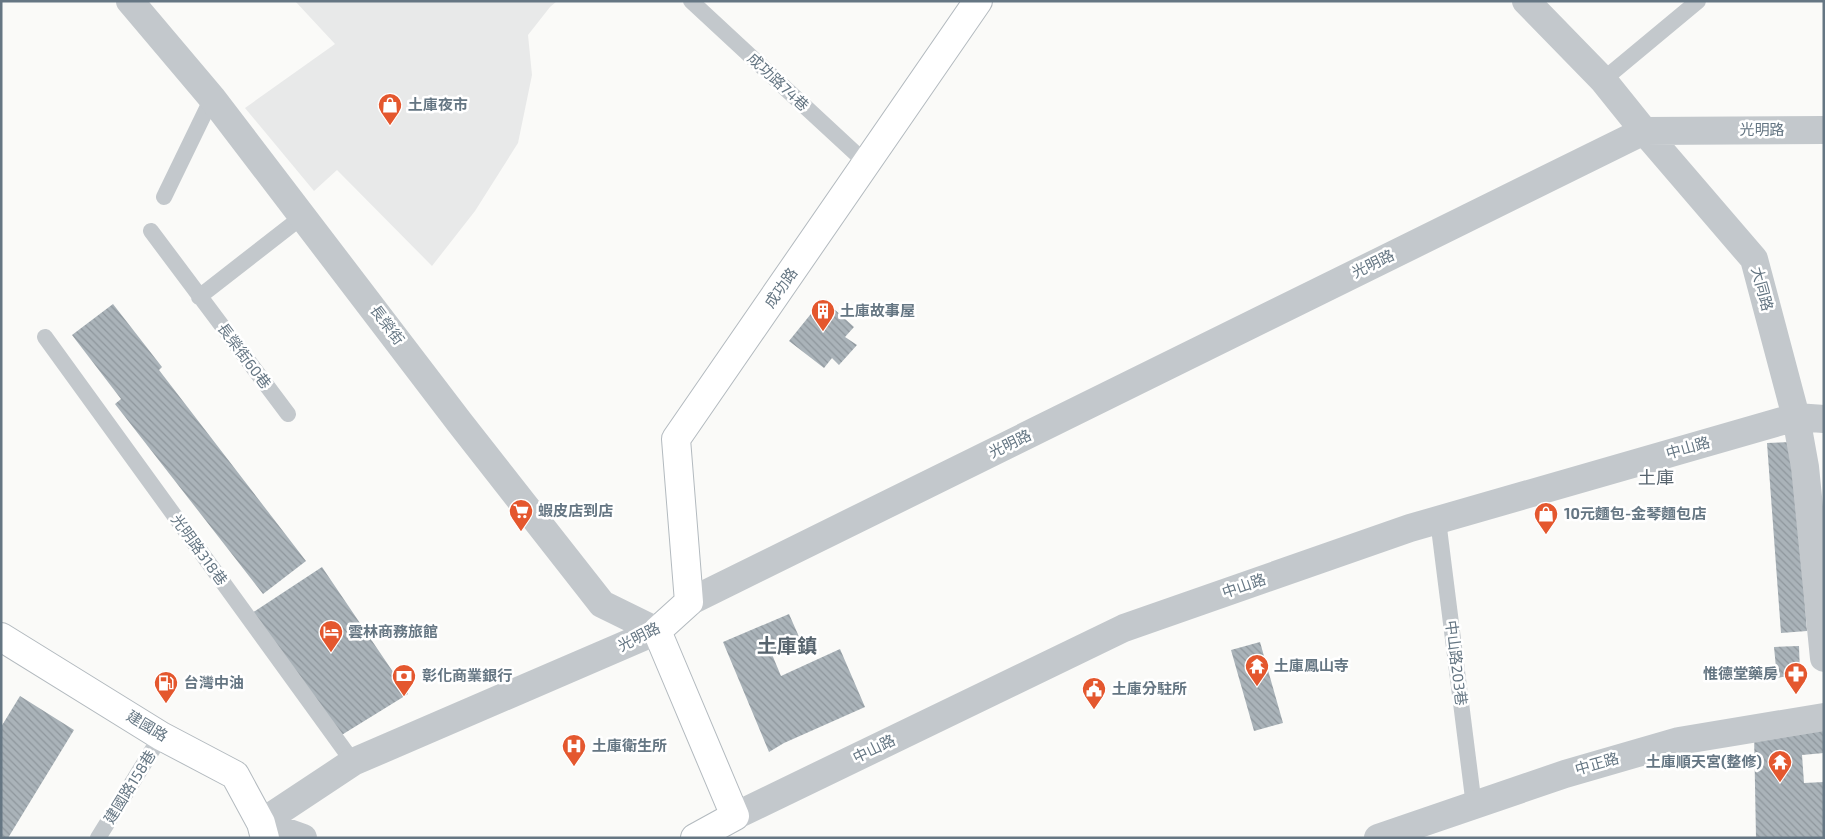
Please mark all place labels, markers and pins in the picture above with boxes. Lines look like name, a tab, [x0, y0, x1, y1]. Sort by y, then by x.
shop icon: 土庫夜市	[377, 92, 403, 126]
place label: 土庫夜市	[408, 95, 468, 113]
building icon: 土庫故事屋	[810, 298, 836, 332]
place label: 土庫故事屋	[840, 301, 915, 319]
supermarket icon: 蝦皮店到店	[508, 498, 534, 532]
place label: 蝦皮店到店	[538, 501, 613, 519]
shop icon: 10元麵包-金琴麵包店	[1533, 501, 1559, 535]
place label: 10元麵包-金琴麵包店	[1564, 504, 1706, 522]
hotel icon: 雲林商務旅館	[318, 619, 344, 653]
place label: 雲林商務旅館	[348, 622, 438, 640]
temple icon: 土庫鳳山寺	[1244, 653, 1270, 687]
place label: 土庫鳳山寺	[1274, 656, 1349, 674]
pharmacy icon: 惟德堂藥房	[1783, 661, 1809, 695]
bank icon: 彰化商業銀行	[391, 663, 417, 697]
place label: 惟德堂藥房	[1703, 664, 1778, 682]
place label: 彰化商業銀行	[422, 666, 512, 684]
fuel station icon: 台灣中油	[153, 670, 179, 704]
place label: 台灣中油	[184, 673, 244, 691]
public building icon: 土庫分駐所	[1081, 676, 1107, 710]
place label: 土庫分駐所	[1112, 679, 1187, 697]
hospital icon: 土庫衛生所	[561, 733, 587, 767]
place label: 土庫衛生所	[592, 736, 667, 754]
temple icon: 土庫順天宮(整修)	[1767, 749, 1793, 783]
place label: 土庫順天宮(整修)	[1646, 752, 1762, 770]

